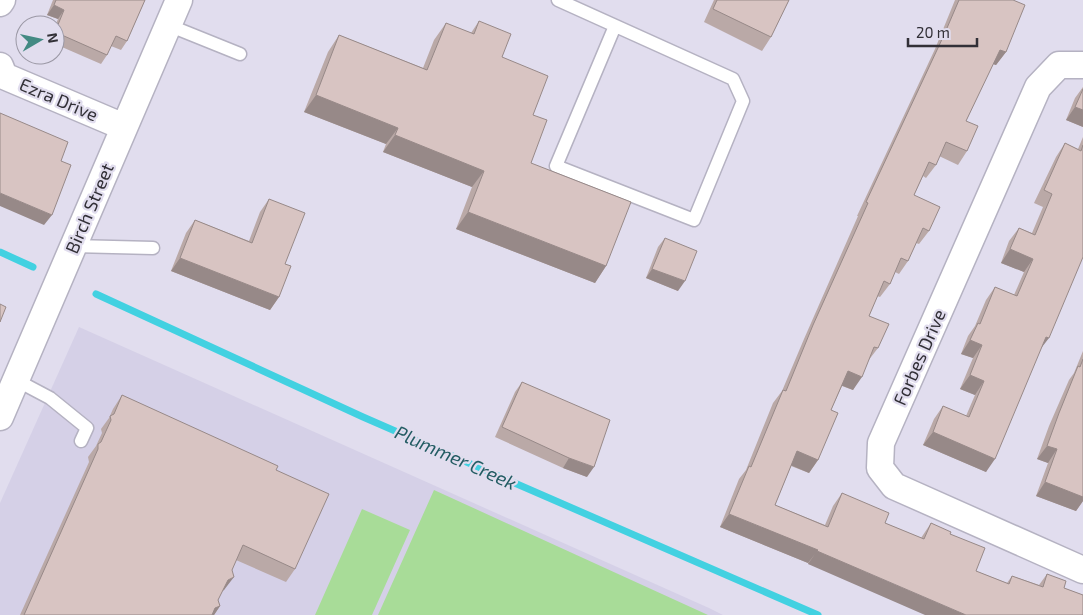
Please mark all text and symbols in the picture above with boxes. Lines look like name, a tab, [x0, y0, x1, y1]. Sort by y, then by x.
north arrow	[15, 15, 65, 65]
scale bar	[908, 15, 977, 47]
text: 20 m	[916, 23, 950, 41]
text: N	[44, 32, 63, 44]
street label: Ezra Drive	[16, 73, 102, 125]
street label: Birch Street	[60, 159, 118, 256]
street label: Forbes Drive	[888, 306, 950, 408]
water label: Plummer Creek	[392, 420, 520, 494]

